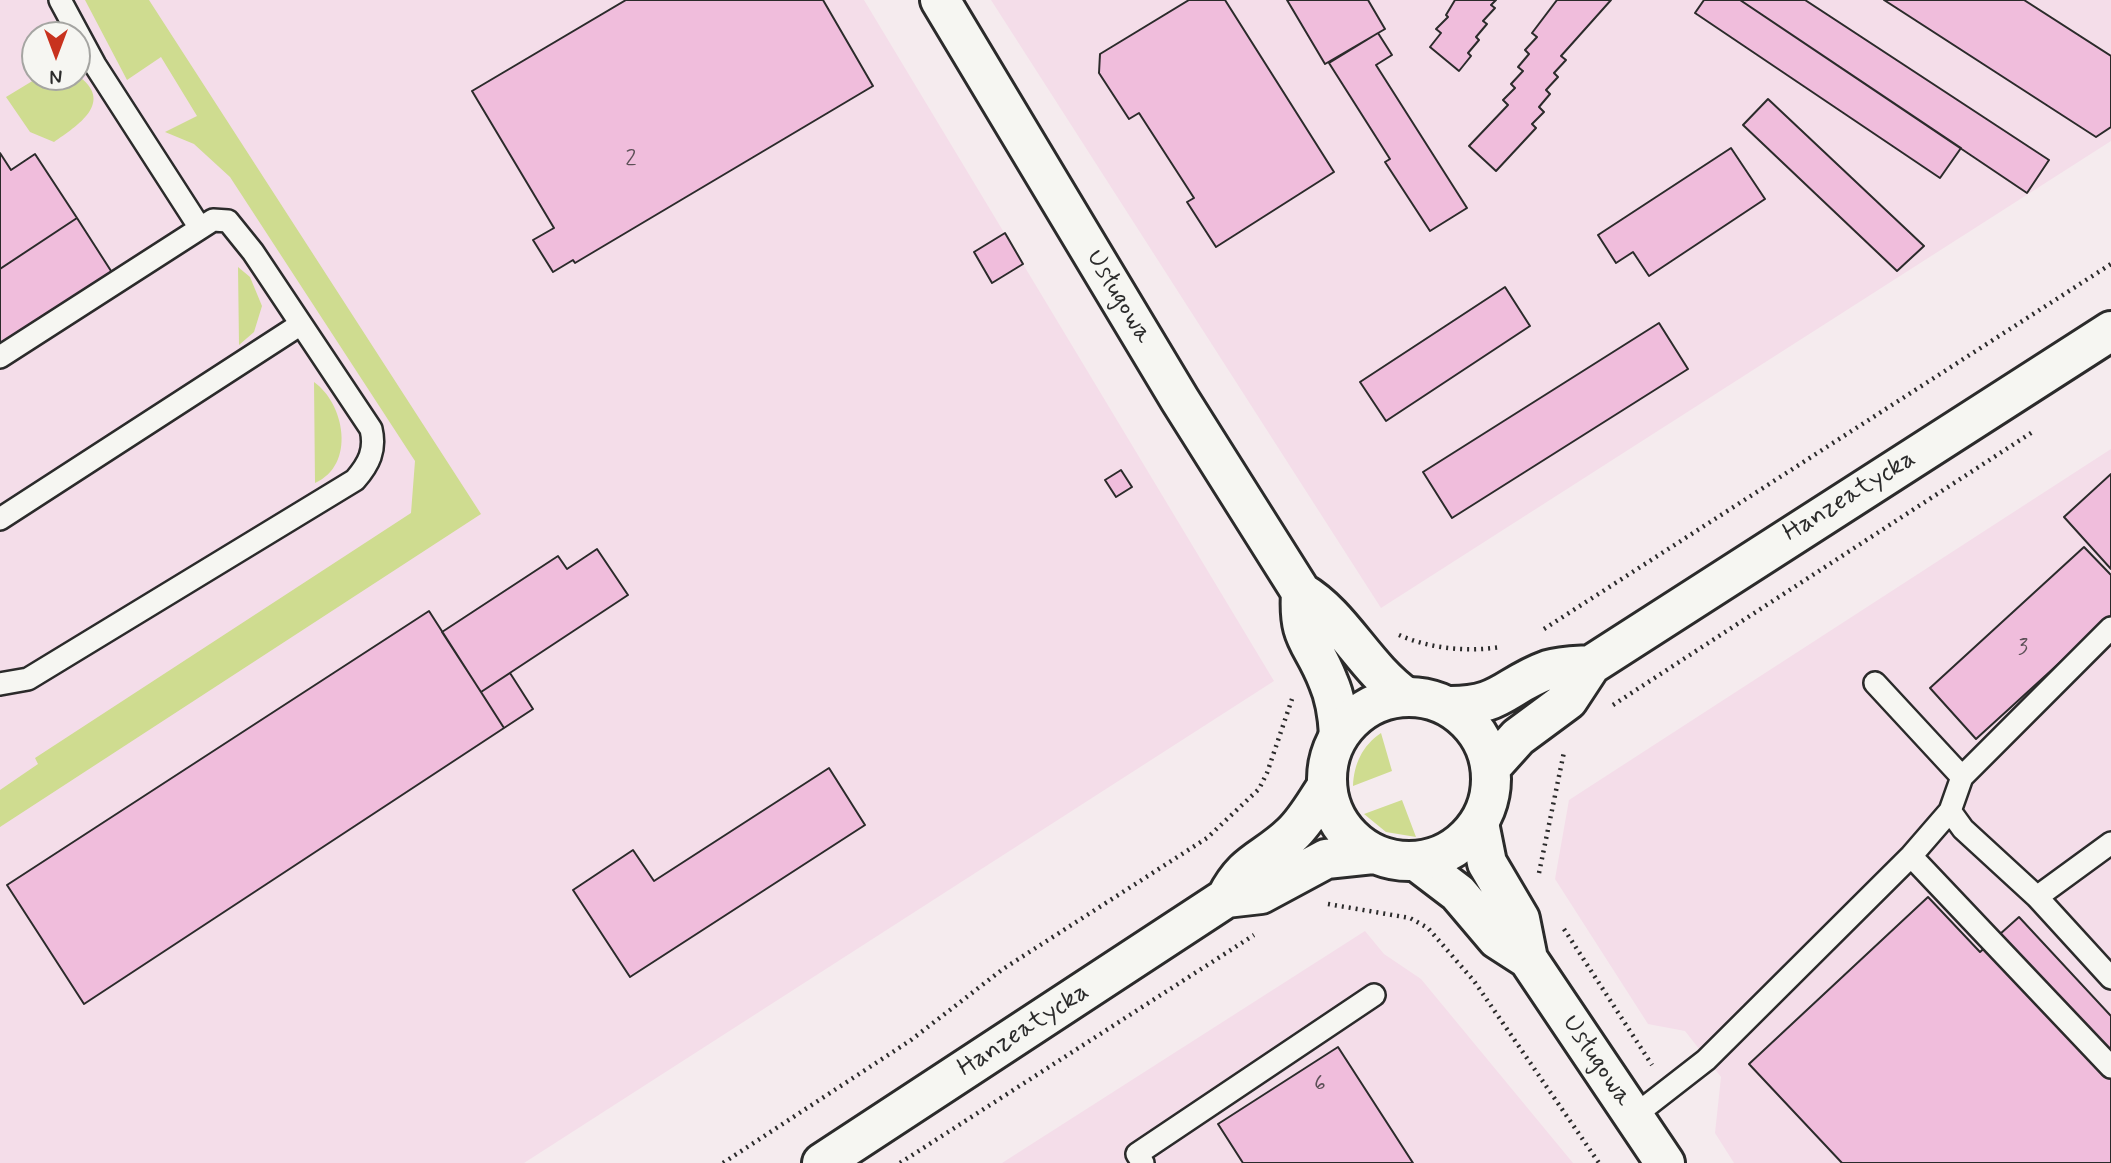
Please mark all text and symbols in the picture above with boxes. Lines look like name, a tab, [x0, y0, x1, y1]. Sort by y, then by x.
north arrow	[21, 21, 91, 91]
text: N	[50, 63, 62, 88]
house number: 2	[625, 146, 637, 174]
street label: Usługowa	[1078, 245, 1158, 349]
street label: Hanzeatycka	[1778, 444, 1922, 550]
house number: 3	[2018, 635, 2028, 663]
street label: Hanzeatycka	[953, 977, 1095, 1085]
street label: Usługowa	[1554, 1009, 1638, 1113]
house number: 6	[1314, 1071, 1326, 1099]

